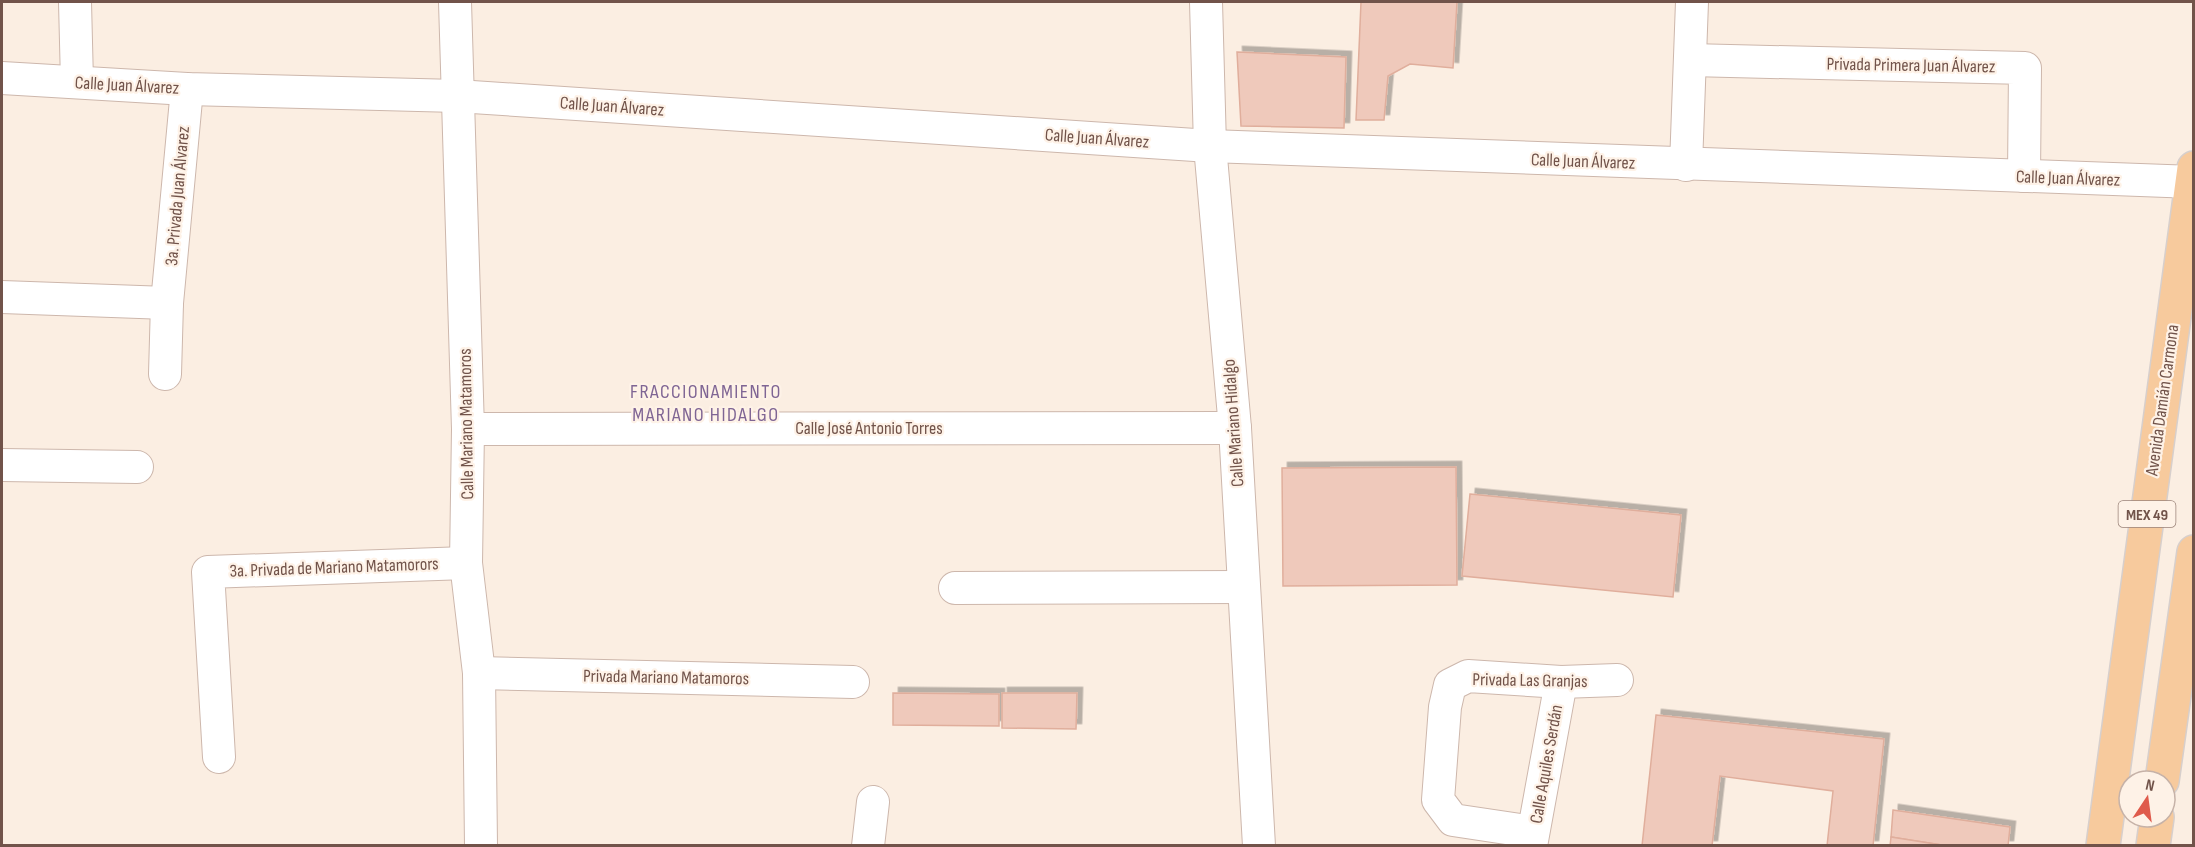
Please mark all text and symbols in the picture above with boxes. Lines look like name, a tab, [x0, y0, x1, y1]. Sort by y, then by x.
street label: Privada Primera Juan Álvarez	[1826, 54, 1996, 77]
street label: Calle Juan Álvarez	[74, 72, 180, 99]
street label: Calle Juan Álvarez	[559, 92, 665, 121]
street label: Calle Juan Álvarez	[1044, 124, 1150, 153]
street label: 3a. Privada Juan Álvarez	[161, 125, 194, 267]
street label: Calle Juan Álvarez	[1530, 149, 1636, 174]
street label: Calle Juan Álvarez	[2015, 166, 2121, 191]
street label: Avenida Damián Carmona	[2141, 323, 2183, 478]
street label: Calle Mariano Matamoros	[455, 348, 478, 500]
street label: Calle Mariano Hidalgo	[1219, 358, 1248, 488]
district label: FRACCIONAMIENTO MARIANO HIDALGO	[630, 380, 782, 427]
street label: Calle José Antonio Torres	[795, 418, 943, 439]
road number: MEX 49	[2118, 501, 2176, 527]
street label: 3a. Privada de Mariano Matamorors	[229, 553, 439, 582]
street label: Privada Mariano Matamoros	[583, 666, 749, 689]
street label: Privada Las Granjas	[1472, 669, 1588, 692]
street label: Calle Aquiles Serdán	[1526, 703, 1567, 825]
north arrow	[2117, 769, 2177, 829]
text: N	[2144, 776, 2156, 796]

